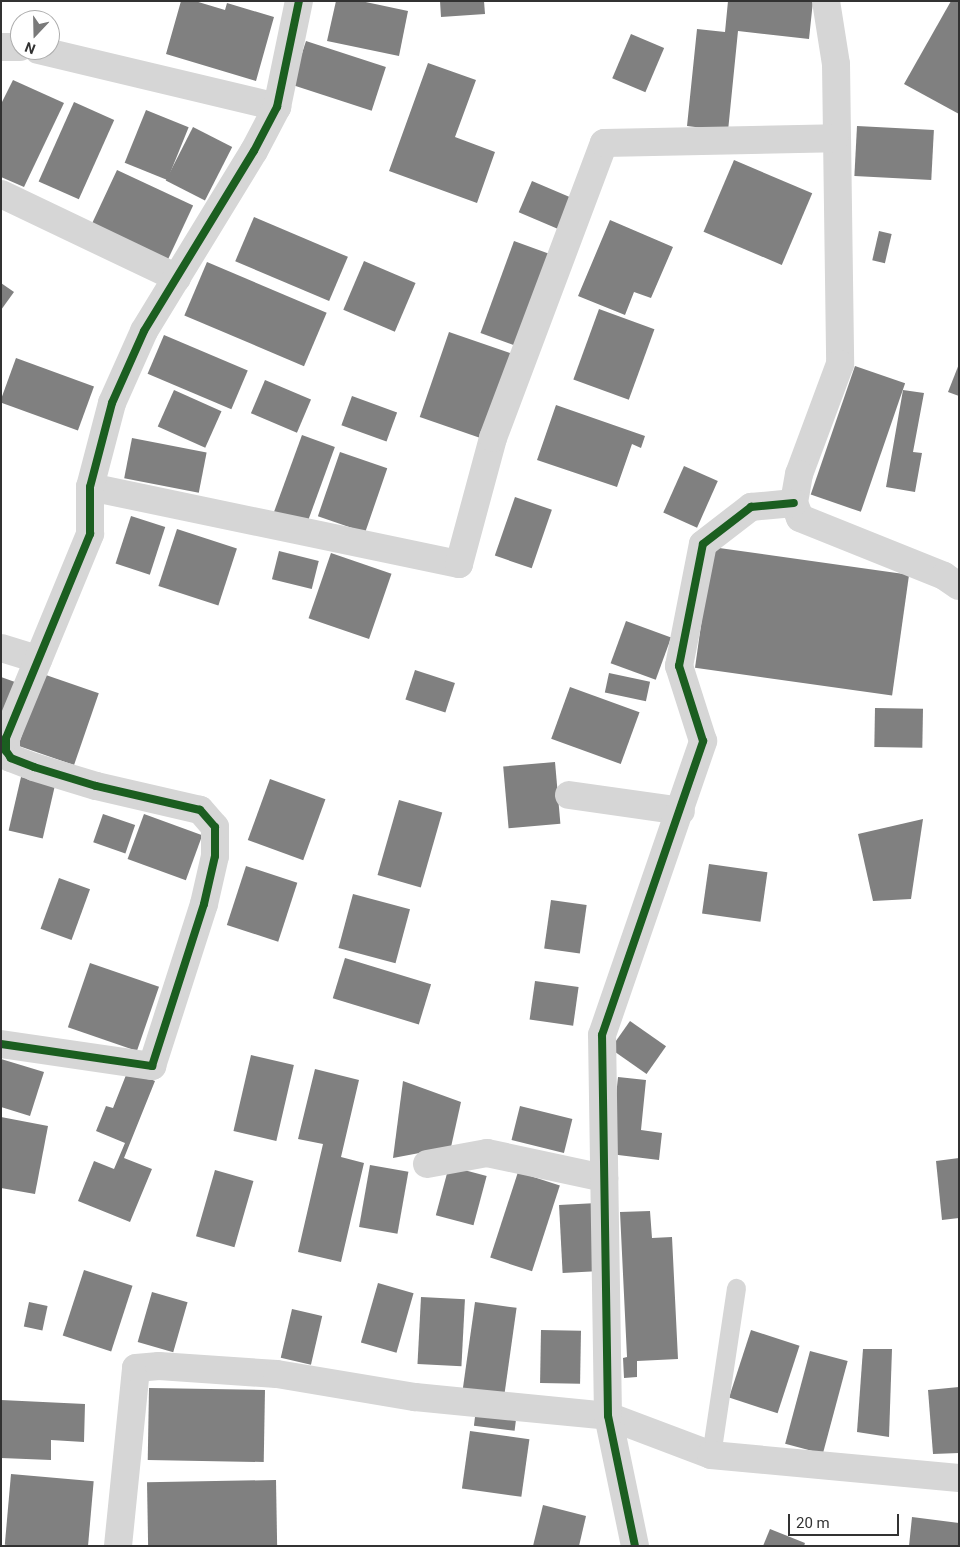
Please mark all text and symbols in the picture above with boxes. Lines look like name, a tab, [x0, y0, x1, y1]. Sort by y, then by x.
north arrow	[10, 10, 60, 60]
text: N	[23, 39, 37, 57]
scale bar	[790, 1504, 901, 1536]
text: 20 m	[796, 1514, 830, 1532]

